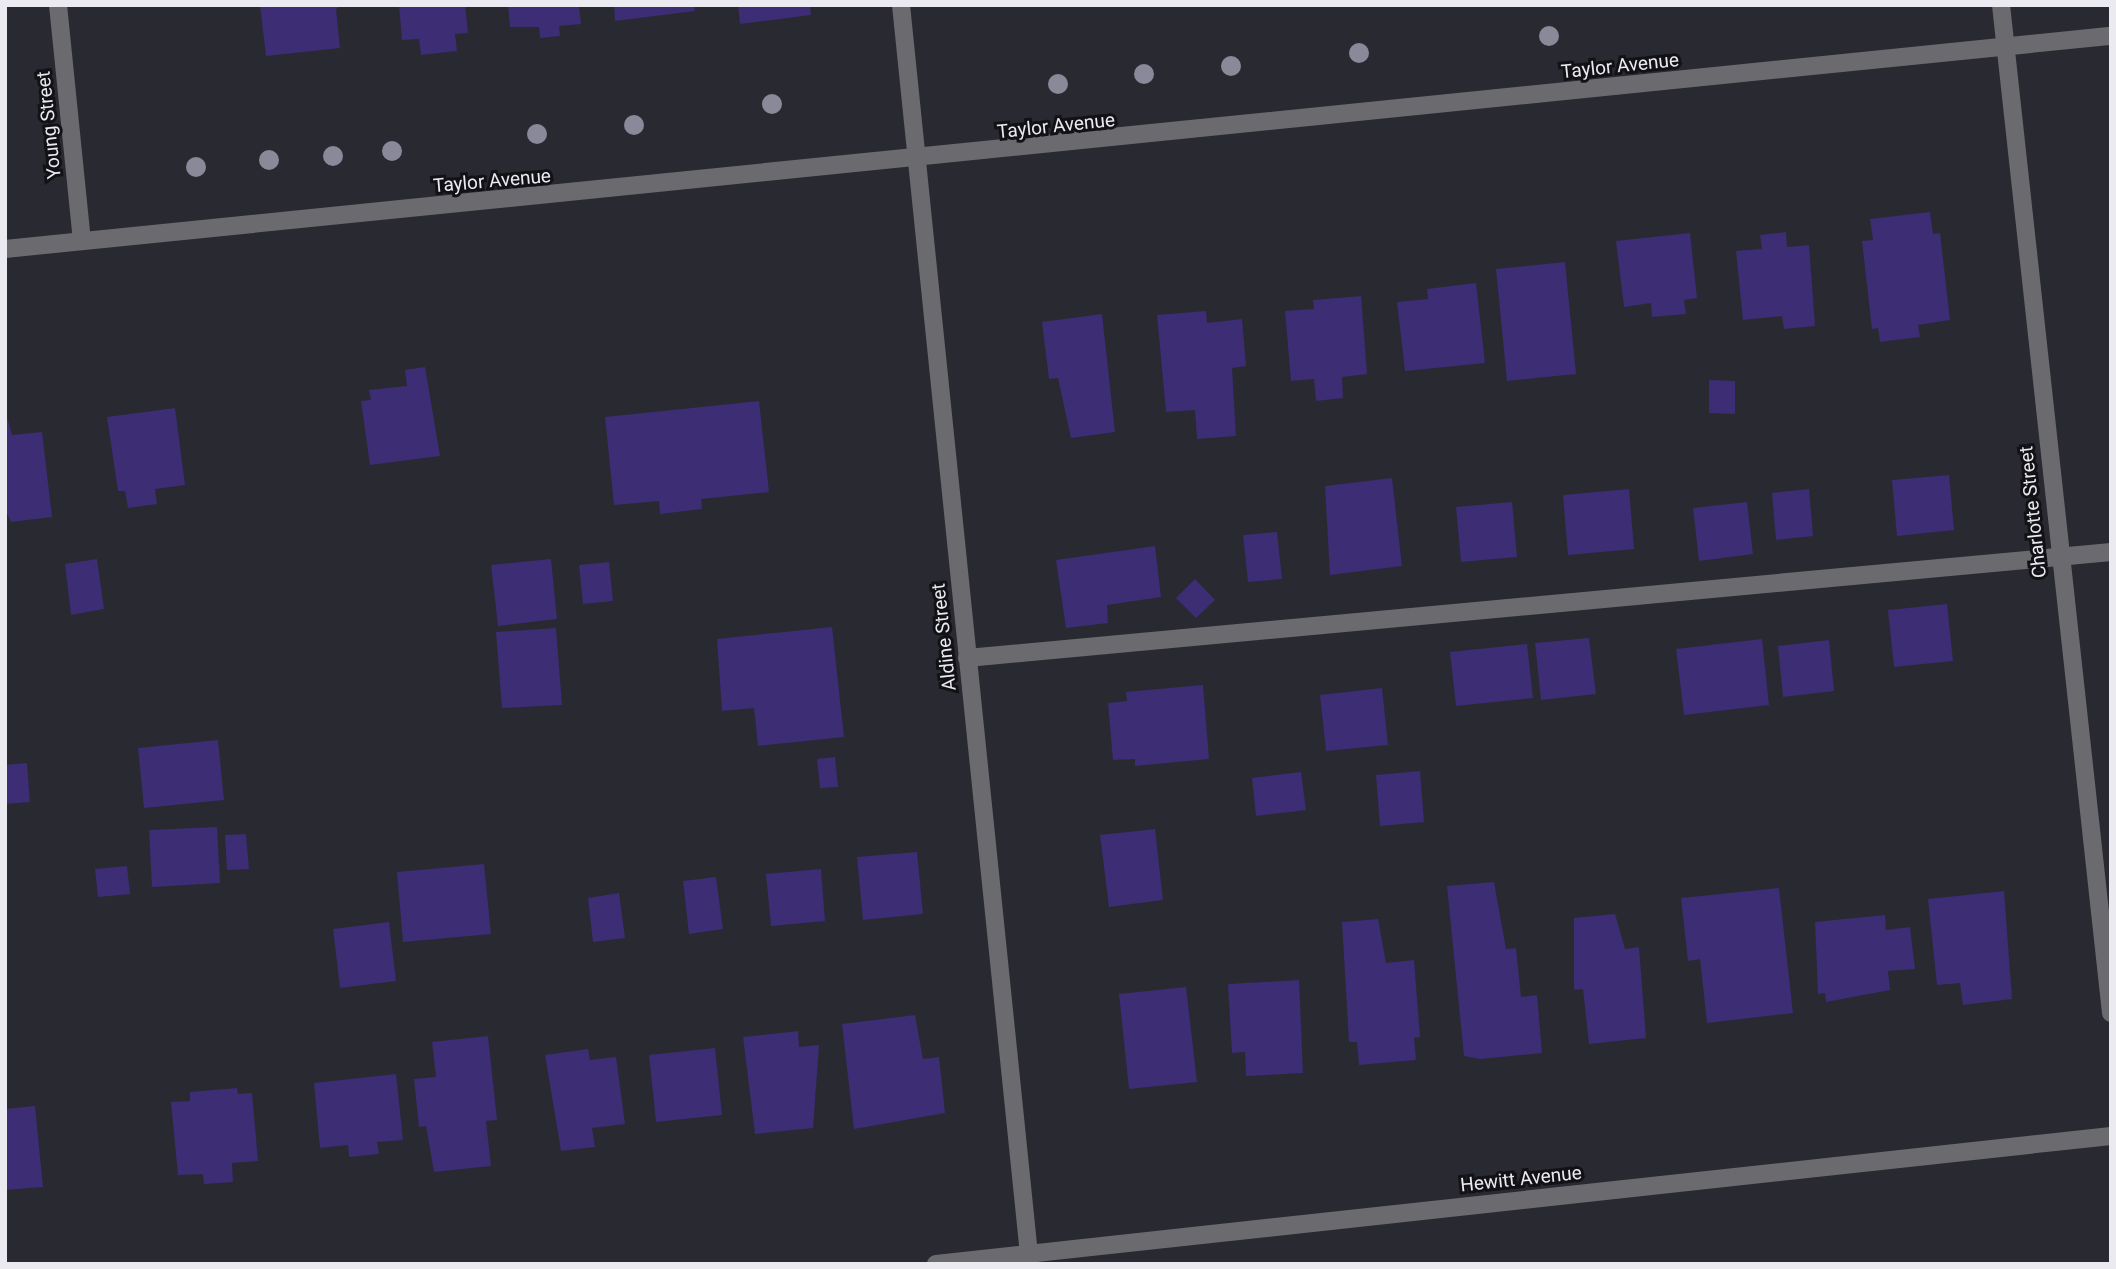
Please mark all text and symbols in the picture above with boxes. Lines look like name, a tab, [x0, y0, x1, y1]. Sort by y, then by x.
street label: Taylor Avenue	[1560, 48, 1680, 84]
street label: Young Street	[32, 70, 66, 180]
street label: Taylor Avenue	[996, 108, 1116, 144]
street label: Taylor Avenue	[432, 164, 552, 198]
street label: Charlotte Street	[2015, 445, 2051, 579]
street label: Aldine Street	[927, 582, 961, 692]
street label: Hewitt Avenue	[1459, 1161, 1583, 1197]

